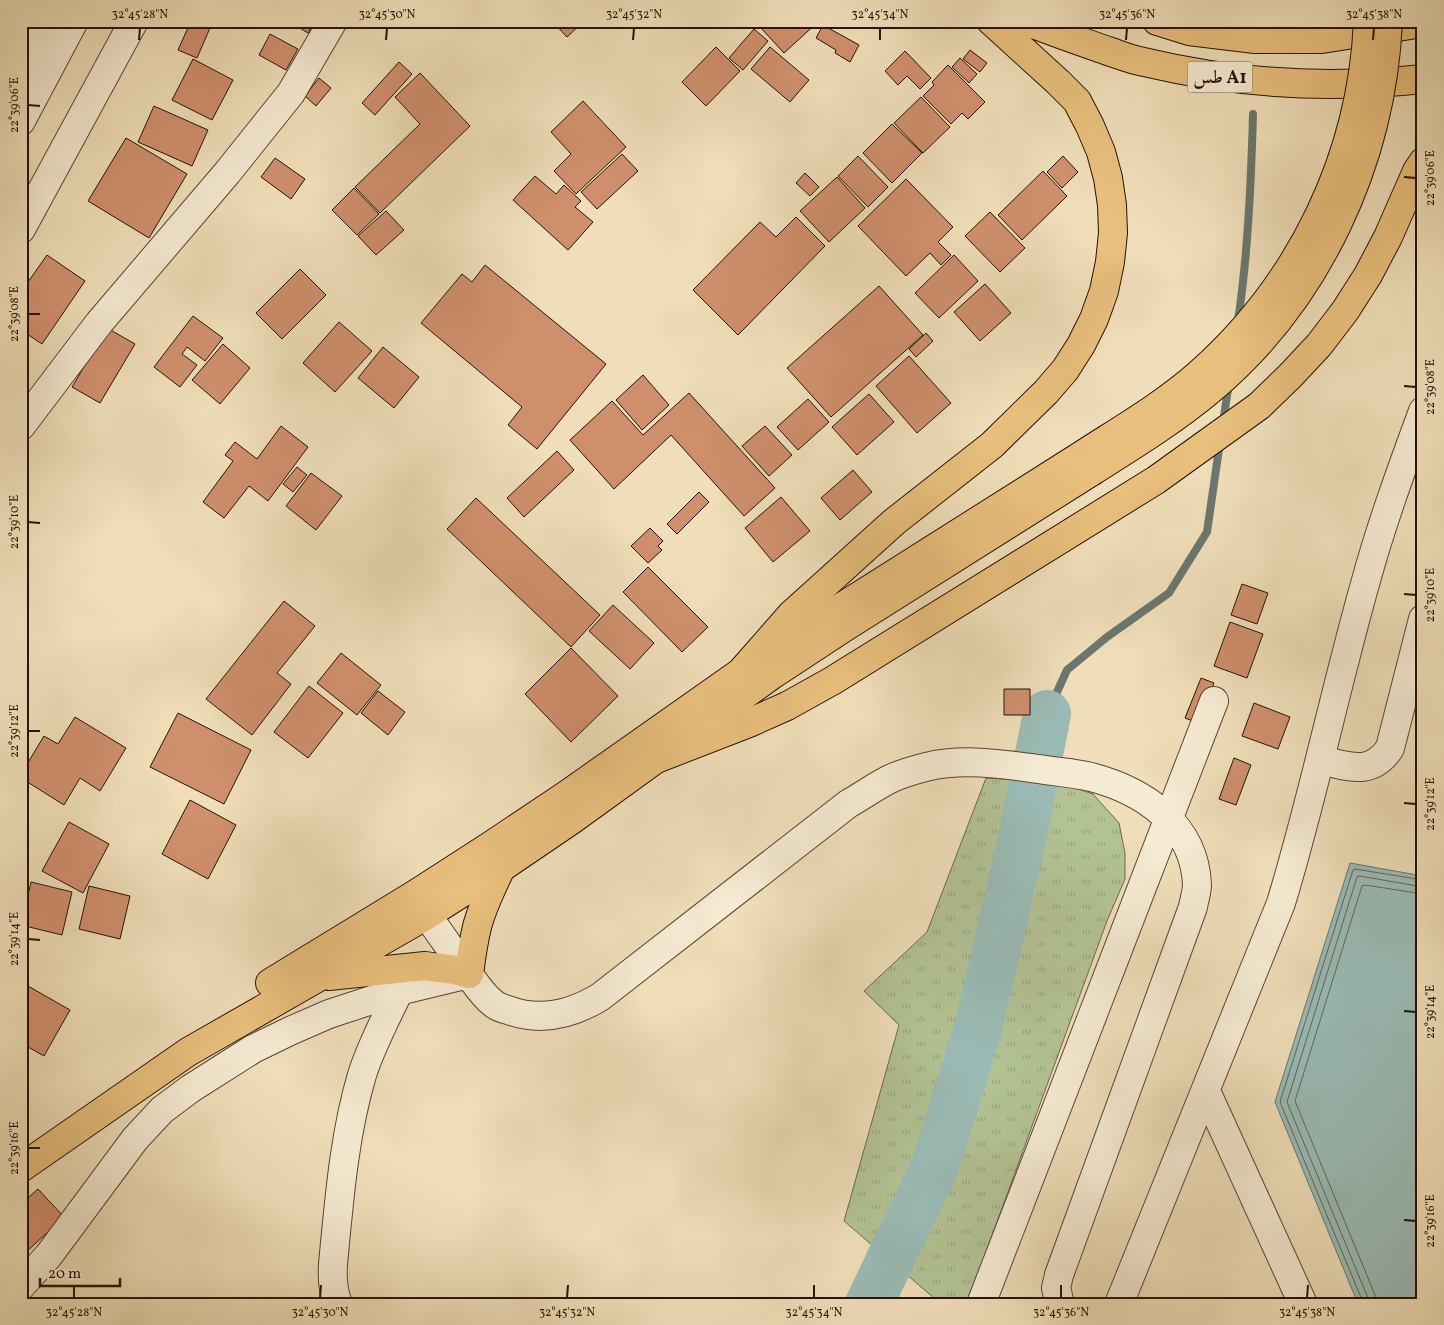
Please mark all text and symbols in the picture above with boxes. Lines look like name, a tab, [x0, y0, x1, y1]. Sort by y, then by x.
text: 32°45'28"N	[112, 7, 168, 23]
text: 32°45'30"N	[359, 7, 415, 23]
text: 32°45'32"N	[606, 7, 662, 23]
text: 32°45'34"N	[852, 7, 909, 23]
text: 32°45'36"N	[1099, 7, 1155, 23]
text: 32°45'38"N	[1346, 7, 1402, 23]
road number: طس A1	[1188, 62, 1252, 92]
text: 22°39'06"E	[7, 77, 23, 133]
text: 22°39'06"E	[1423, 150, 1439, 206]
text: 22°39'08"E	[7, 286, 23, 342]
text: 22°39'08"E	[1423, 359, 1439, 415]
text: 22°39'10"E	[7, 495, 23, 549]
text: 22°39'10"E	[1423, 568, 1439, 622]
text: 22°39'12"E	[7, 704, 23, 758]
text: 22°39'12"E	[1423, 777, 1439, 831]
text: 22°39'14"E	[7, 912, 23, 966]
text: 22°39'14"E	[1423, 985, 1439, 1039]
text: 22°39'16"E	[7, 1121, 23, 1175]
text: 22°39'16"E	[1423, 1194, 1439, 1248]
scale bar	[40, 1255, 120, 1287]
text: 20 m	[48, 1264, 81, 1285]
text: 32°45'28"N	[46, 1305, 102, 1321]
text: 32°45'30"N	[292, 1305, 348, 1321]
text: 32°45'32"N	[539, 1305, 595, 1321]
text: 32°45'34"N	[786, 1305, 843, 1321]
text: 32°45'36"N	[1033, 1305, 1089, 1321]
text: 32°45'38"N	[1279, 1305, 1335, 1321]

